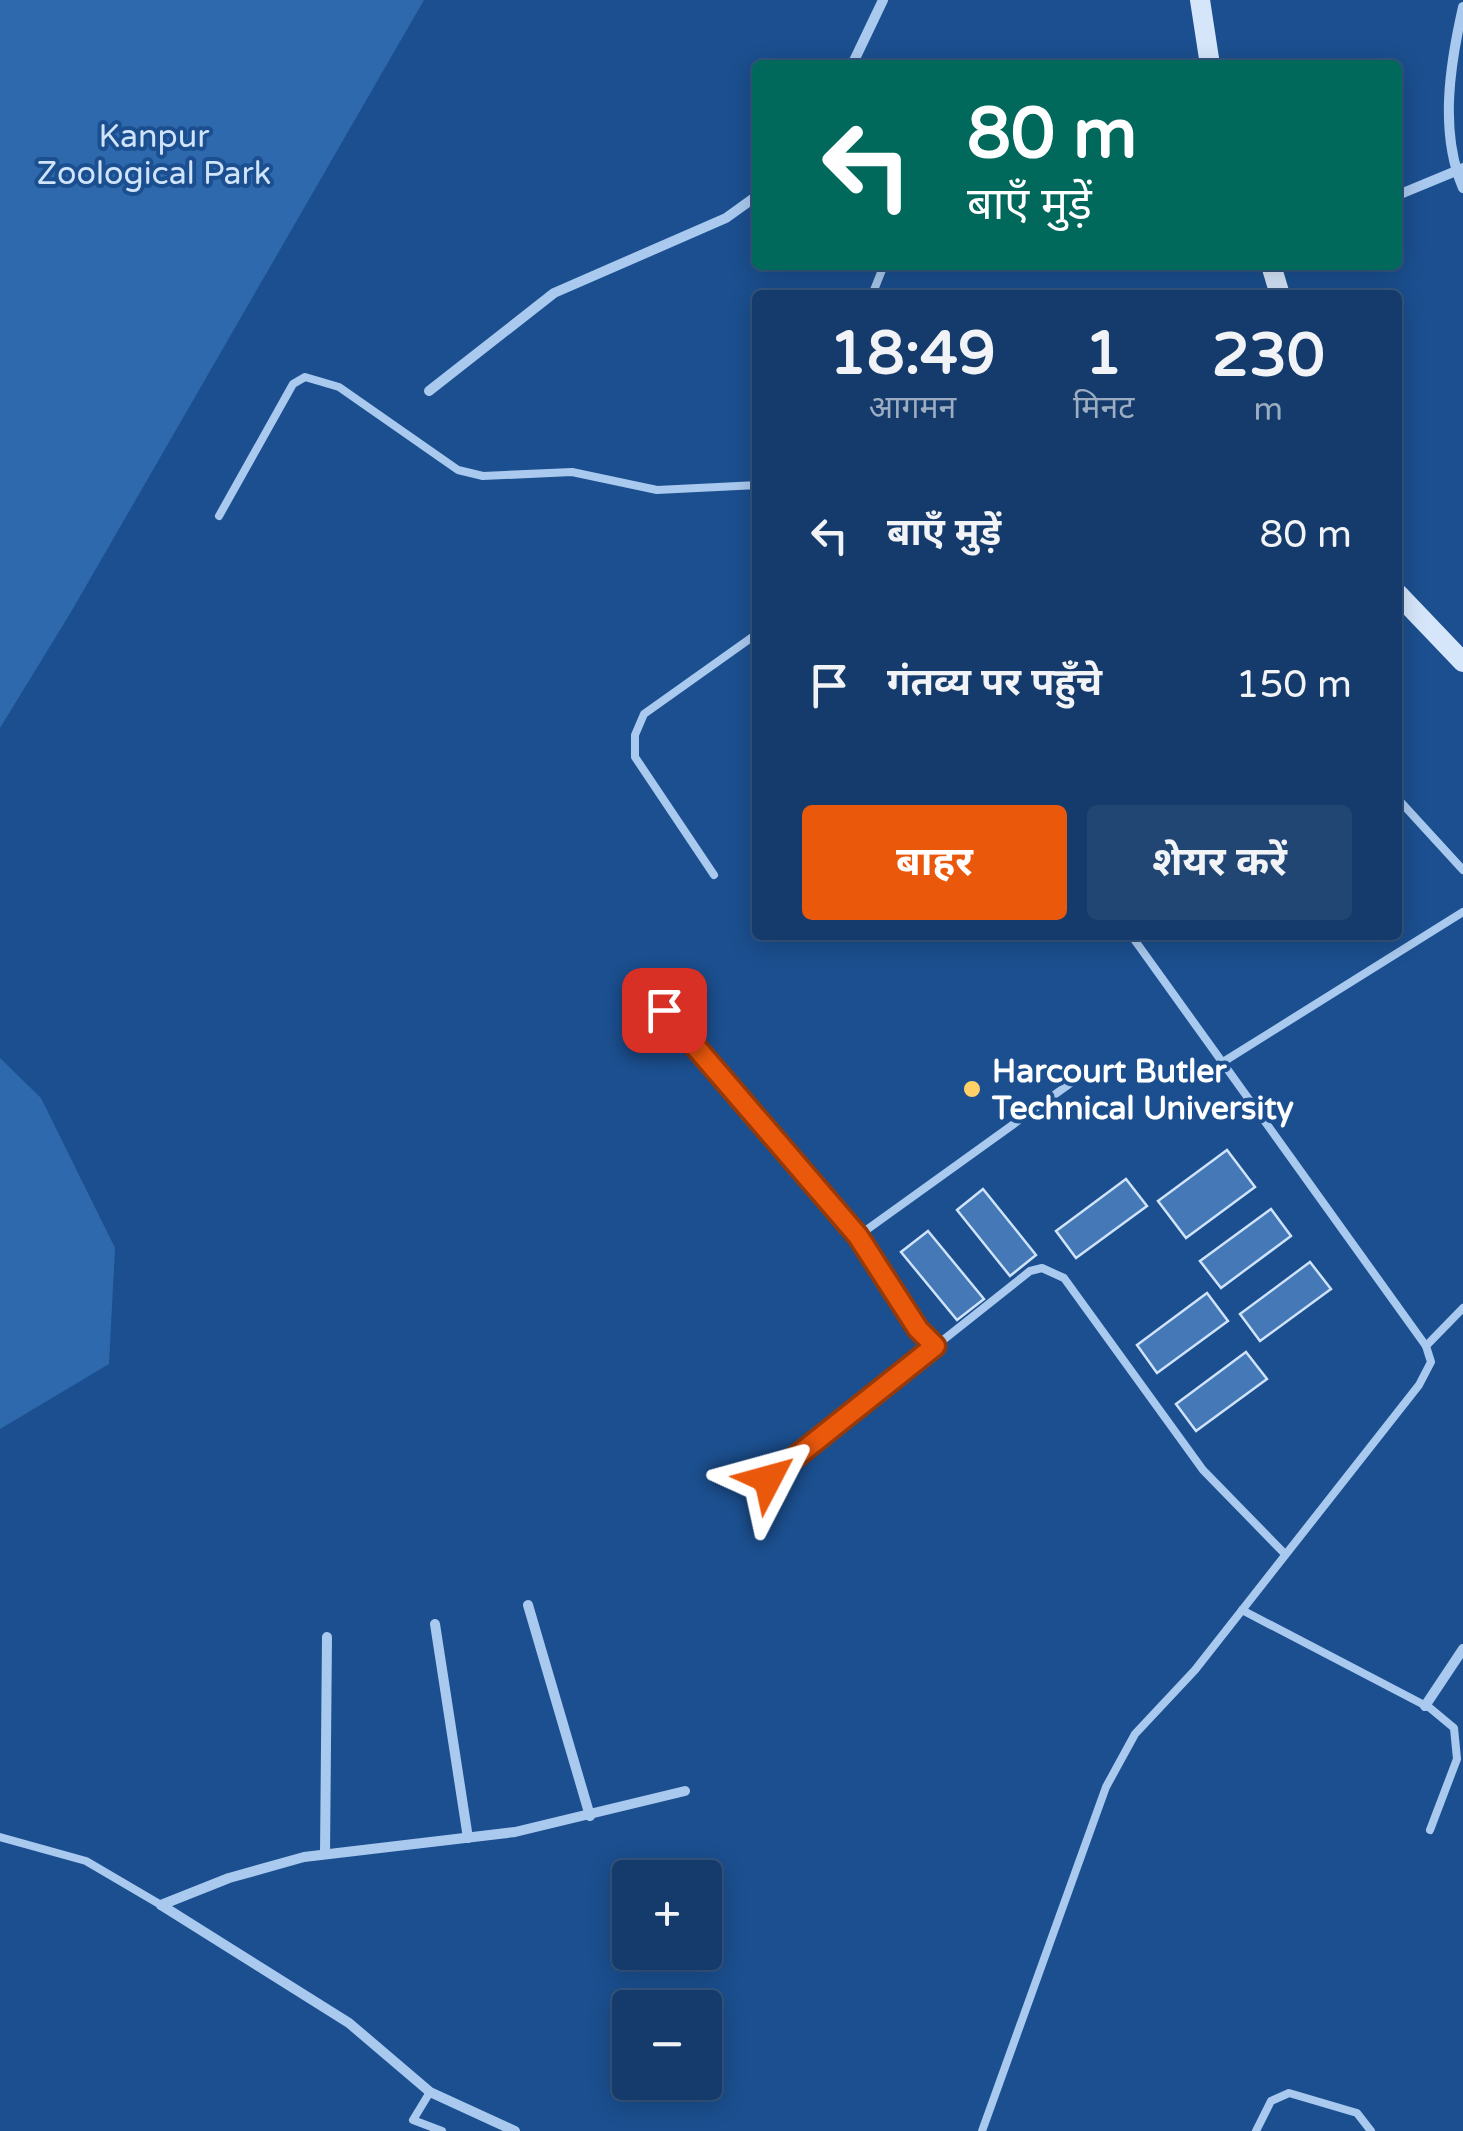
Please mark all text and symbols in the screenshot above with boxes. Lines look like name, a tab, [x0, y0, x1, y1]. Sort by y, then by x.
text: 80 m	[967, 93, 1137, 177]
icon: left	[802, 100, 932, 230]
park label: Kanpur Zoological Park	[37, 118, 271, 193]
text: बाएँ मुड़ें	[967, 178, 1092, 232]
text: 18:49	[829, 318, 996, 390]
text: 1	[1085, 318, 1122, 390]
text: 230	[1212, 320, 1325, 392]
text: आगमन	[869, 389, 956, 427]
text: मिनट	[1073, 389, 1134, 427]
text: m	[1253, 391, 1283, 429]
icon: left	[802, 508, 857, 563]
text: बाएँ मुड़ें	[887, 510, 1001, 556]
text: 80 m	[1260, 512, 1352, 558]
icon: arrive	[802, 658, 857, 713]
text: गंतव्य पर पहुँचे	[887, 660, 1102, 706]
text: 150 m	[1236, 662, 1352, 708]
button: बाहर	[802, 805, 1067, 920]
button: शेयर करें	[1087, 805, 1352, 920]
pin	[622, 968, 707, 1053]
icon: arrive	[637, 983, 692, 1038]
place label: Harcourt Butler Technical University	[991, 1053, 1294, 1128]
marker: Harcourt Butler Technical University	[961, 1078, 983, 1100]
position arrow	[716, 1427, 820, 1531]
map controls	[612, 1860, 722, 2100]
button: +	[612, 1860, 722, 1970]
button: −	[612, 1990, 722, 2100]

